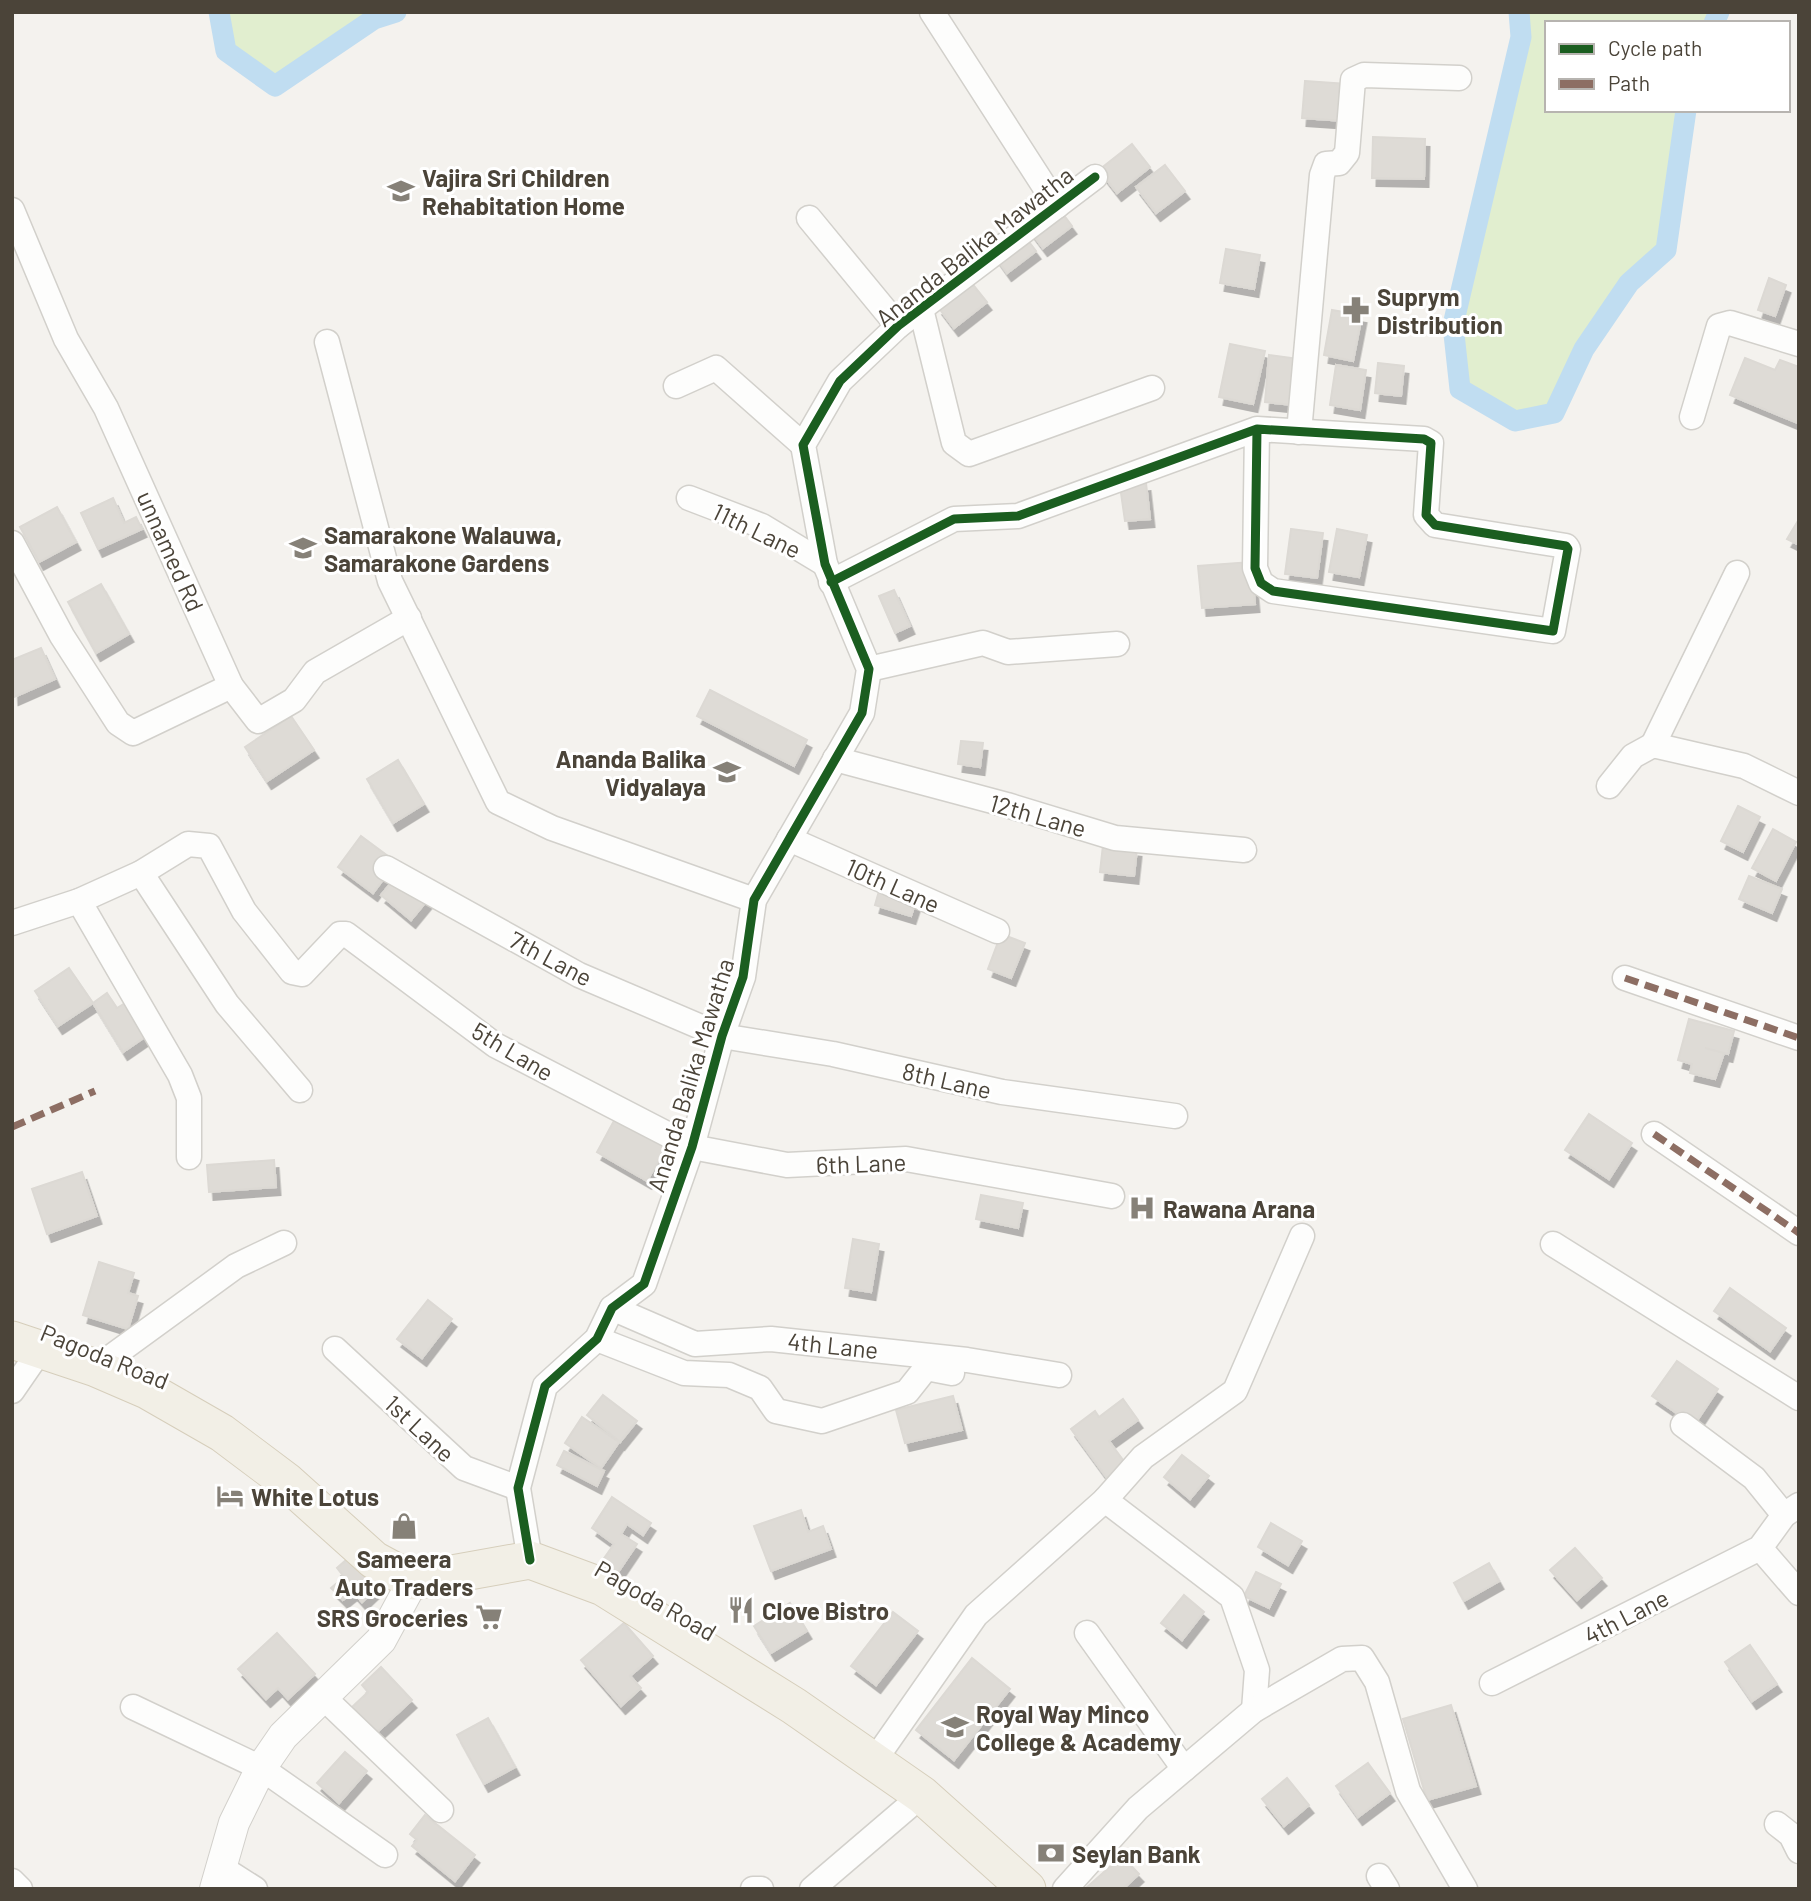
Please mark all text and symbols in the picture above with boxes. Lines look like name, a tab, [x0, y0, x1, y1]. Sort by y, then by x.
legend	[1545, 21, 1790, 112]
text: Cycle path	[1608, 35, 1702, 60]
text: Path	[1608, 70, 1650, 95]
street label: Ananda Balika Mawatha	[869, 160, 1079, 332]
place label: Vajira Sri Children Rehabitation Home	[422, 163, 625, 220]
school or university icon: Vajira Sri Children Rehabitation Home	[386, 176, 416, 206]
place label: Suprym Distribution	[1377, 282, 1503, 339]
pharmacy icon: Suprym Distribution	[1341, 295, 1371, 325]
street label: unnamed Rd	[131, 486, 211, 616]
street label: 11th Lane	[708, 496, 806, 564]
place label: Samarakone Walauwa, Samarakone Gardens	[324, 520, 562, 577]
school or university icon: Samarakone Walauwa, Samarakone Gardens	[288, 533, 318, 563]
place label: Ananda Balika Vidyalaya	[556, 744, 706, 801]
school or university icon: Ananda Balika Vidyalaya	[712, 757, 742, 787]
street label: 12th Lane	[986, 787, 1090, 843]
street label: 10th Lane	[841, 851, 945, 919]
street label: 7th Lane	[505, 924, 597, 992]
street label: Ananda Balika Mawatha	[641, 955, 739, 1195]
street label: 5th Lane	[467, 1015, 559, 1087]
street label: 8th Lane	[900, 1056, 994, 1104]
street label: 6th Lane	[815, 1147, 907, 1179]
hospital icon: Rawana Arana	[1127, 1193, 1157, 1223]
place label: Rawana Arana	[1163, 1194, 1315, 1223]
street label: Pagoda Road	[37, 1317, 173, 1395]
street label: 4th Lane	[786, 1326, 880, 1364]
street label: 1st Lane	[379, 1388, 461, 1468]
hotel icon: White Lotus	[215, 1481, 245, 1511]
place label: White Lotus	[251, 1482, 379, 1511]
shop icon: Sameera Auto Traders	[389, 1511, 419, 1541]
place label: Sameera Auto Traders	[335, 1544, 473, 1601]
street label: Pagoda Road	[590, 1554, 722, 1646]
street label: 4th Lane	[1579, 1582, 1673, 1650]
restaurant icon: Clove Bistro	[726, 1595, 756, 1625]
place label: Clove Bistro	[762, 1596, 889, 1625]
supermarket icon: SRS Groceries	[474, 1602, 504, 1632]
place label: SRS Groceries	[317, 1603, 468, 1632]
place label: Royal Way Minco College & Academy	[976, 1699, 1181, 1756]
school or university icon: Royal Way Minco College & Academy	[940, 1712, 970, 1742]
bank icon: Seylan Bank	[1036, 1838, 1066, 1868]
place label: Seylan Bank	[1072, 1839, 1201, 1868]

